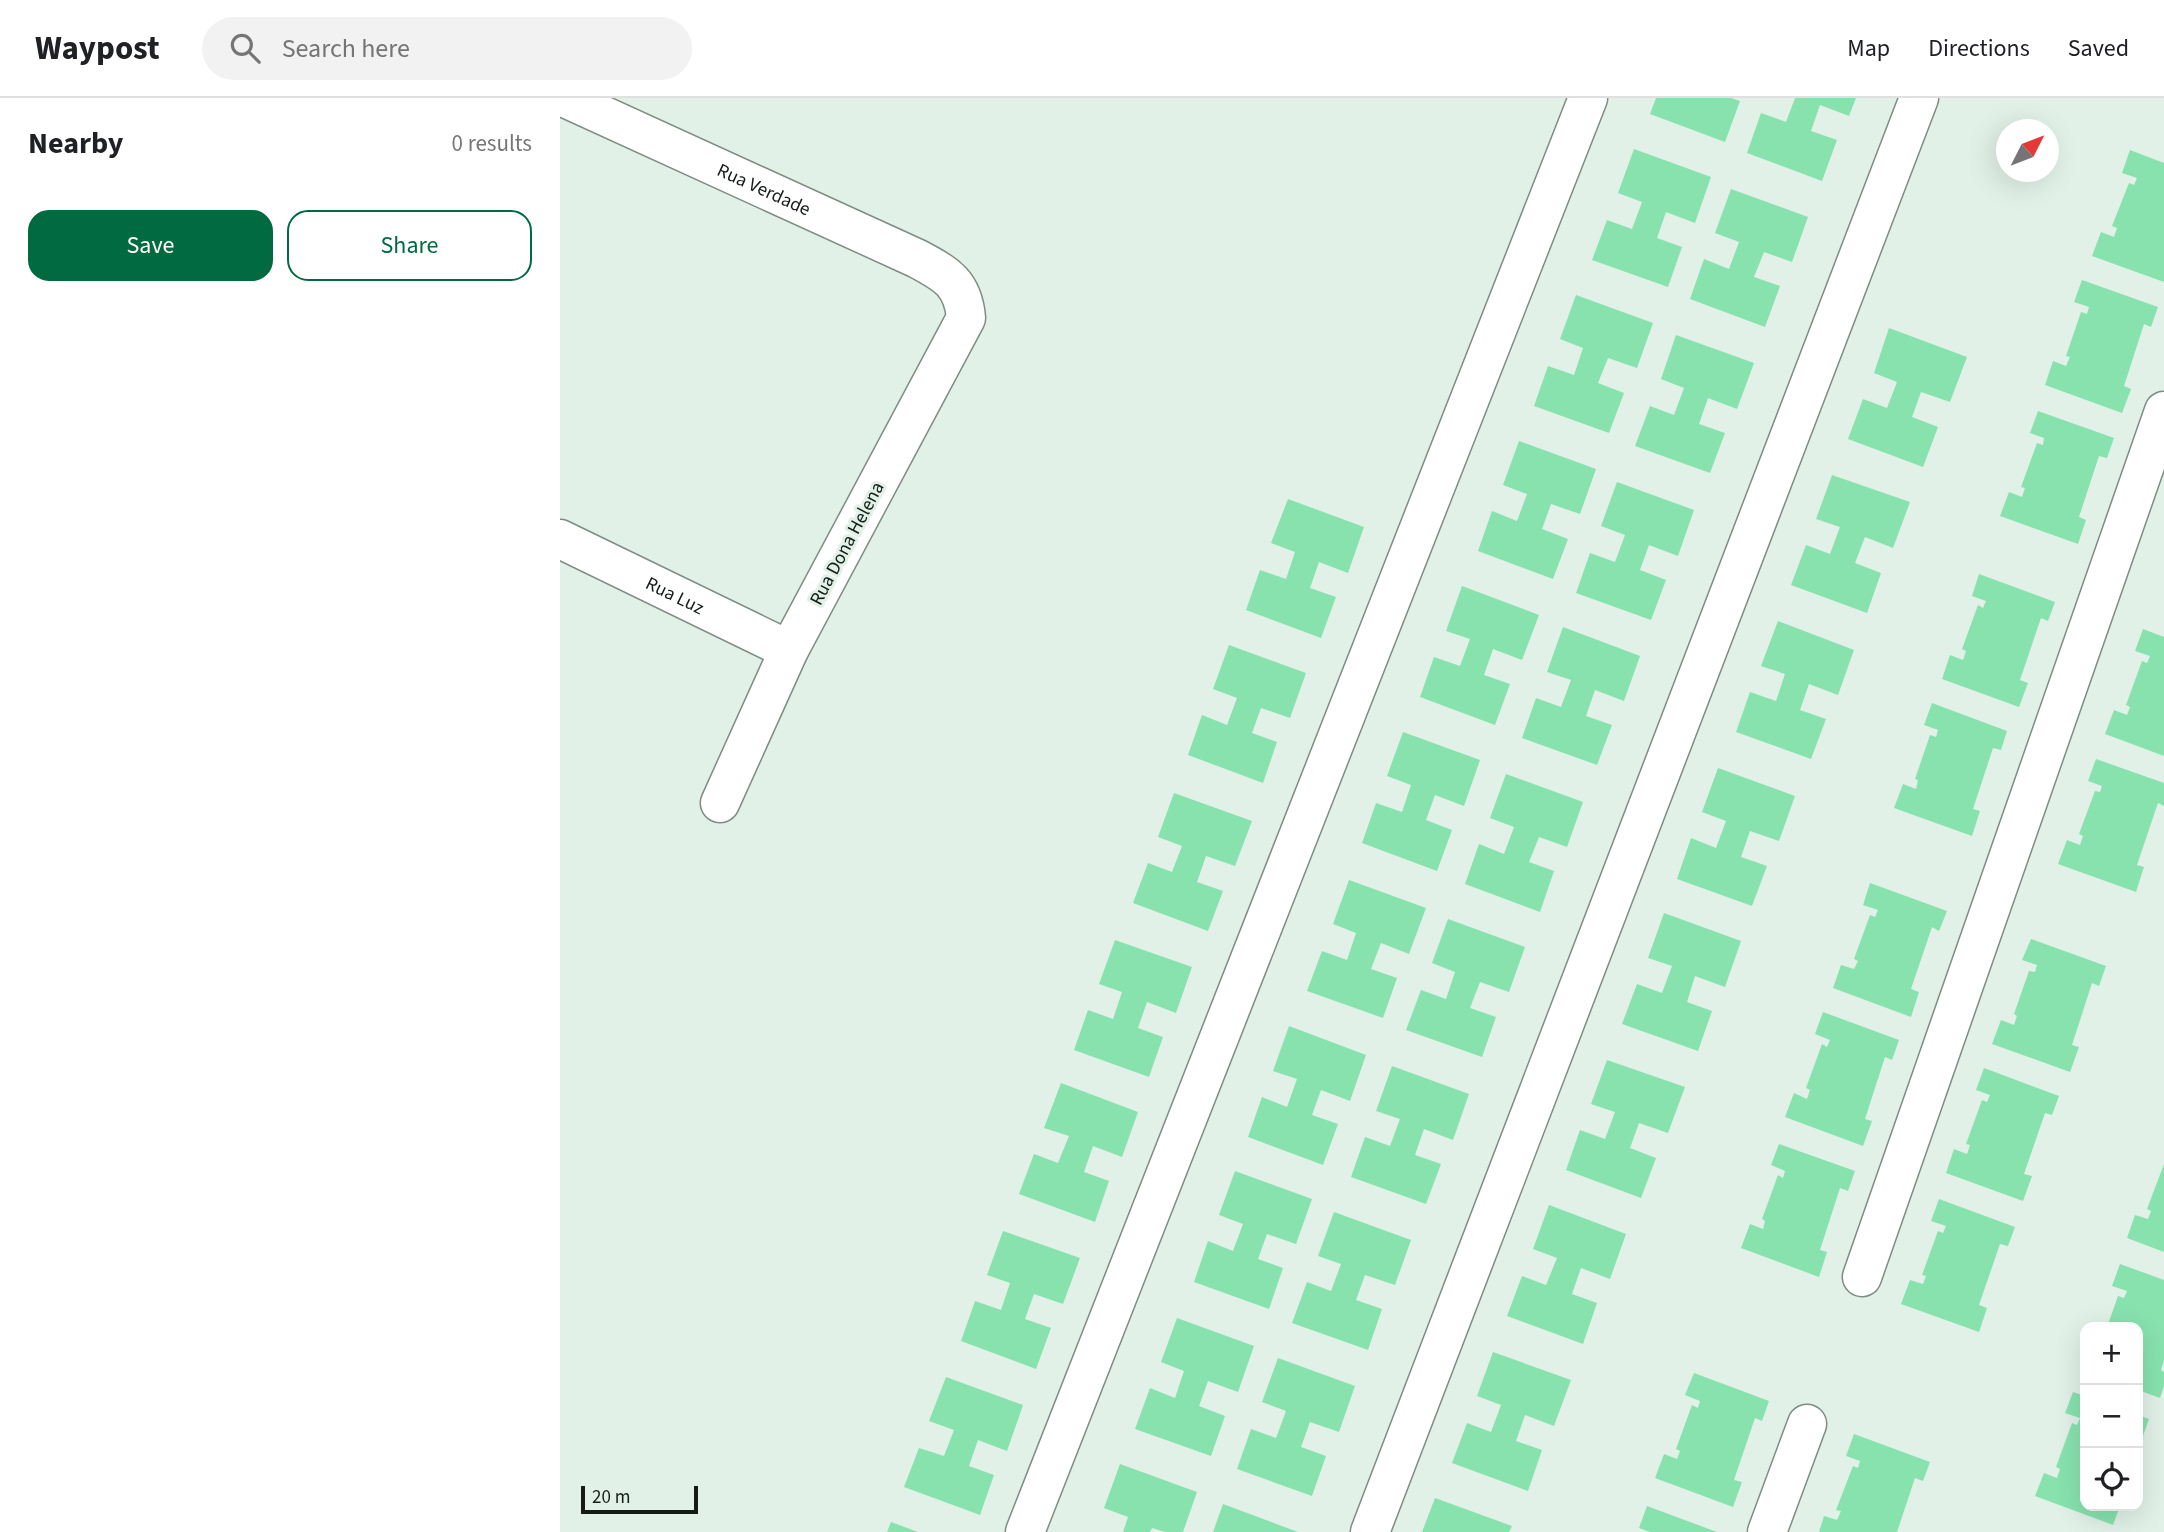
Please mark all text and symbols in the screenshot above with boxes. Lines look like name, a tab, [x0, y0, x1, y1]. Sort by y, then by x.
search box	[202, 17, 692, 80]
text: Waypost	[35, 25, 160, 72]
icon: search	[226, 29, 264, 67]
text: Search here	[282, 30, 410, 67]
text: Map	[1847, 31, 1890, 66]
text: Directions	[1928, 31, 2030, 66]
text: Saved	[2068, 31, 2129, 66]
north arrow	[1996, 119, 2059, 182]
text: Nearby	[28, 122, 123, 165]
text: 0 results	[452, 127, 532, 160]
street label: Rua Verdade	[713, 157, 815, 223]
button: Save	[28, 210, 273, 281]
button: Share	[287, 210, 532, 281]
street label: Rua Dona Helena	[803, 477, 891, 610]
street label: Rua Luz	[641, 571, 708, 622]
map controls	[2080, 1322, 2143, 1511]
button: +	[2080, 1322, 2143, 1385]
button: −	[2080, 1385, 2143, 1448]
button: locate	[2080, 1448, 2143, 1511]
scale bar	[581, 1483, 698, 1515]
text: 20 m	[592, 1484, 630, 1511]

